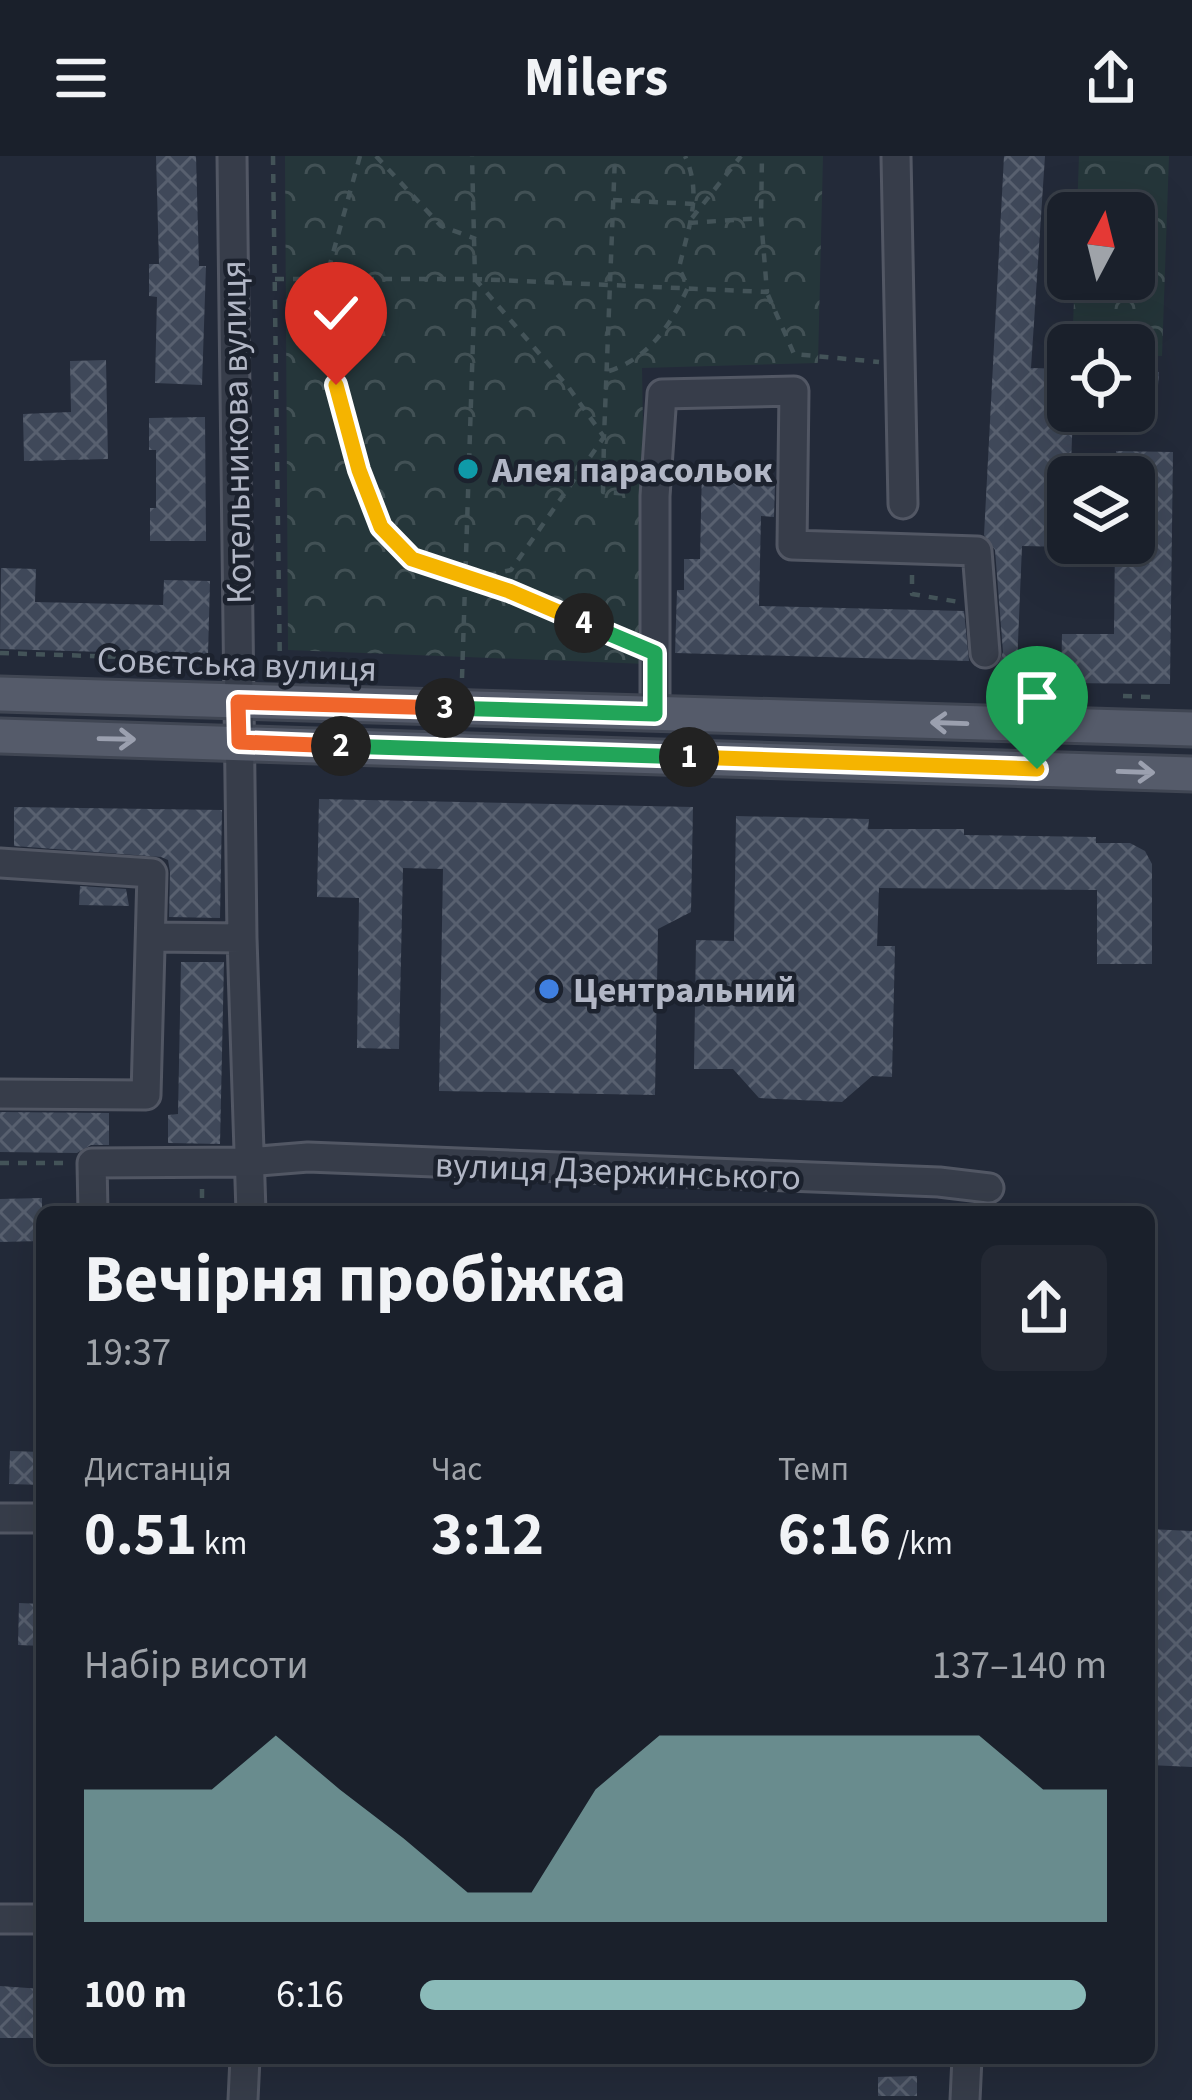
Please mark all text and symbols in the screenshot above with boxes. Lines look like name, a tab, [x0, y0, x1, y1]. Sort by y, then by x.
text: Milers	[524, 40, 668, 117]
icon: menu	[48, 45, 114, 111]
icon: share	[1078, 45, 1144, 111]
north arrow	[1047, 192, 1155, 300]
map controls	[1047, 192, 1155, 564]
street label: Котельникова вулиця	[208, 260, 265, 604]
pin	[285, 262, 387, 385]
icon: check	[303, 280, 369, 346]
button: locate	[1047, 324, 1155, 432]
place label: Алея парасольок	[491, 445, 773, 496]
marker: Алея парасольок	[455, 456, 481, 482]
button: layers	[1047, 456, 1155, 564]
pin: 4	[554, 593, 614, 653]
text: 4	[575, 599, 593, 646]
street label: Совєтська вулиця	[96, 634, 378, 695]
pin	[986, 646, 1088, 769]
icon: arrive	[1004, 664, 1070, 730]
pin: 3	[415, 678, 475, 738]
text: 3	[436, 684, 454, 731]
one-way arrow	[930, 711, 969, 734]
pin: 2	[311, 716, 371, 776]
text: 2	[332, 722, 350, 769]
pin: 1	[659, 727, 719, 787]
one-way arrow	[97, 728, 136, 751]
text: 1	[680, 733, 698, 780]
one-way arrow	[1116, 761, 1155, 784]
place label: Центральний	[573, 965, 796, 1016]
marker: Центральний	[536, 976, 562, 1002]
street label: вулиця Дзержинського	[434, 1140, 802, 1203]
text: Вечірня пробіжка	[84, 1233, 626, 1327]
button: share	[981, 1245, 1107, 1371]
text: 19:37	[84, 1325, 171, 1381]
text: Дистанція	[84, 1446, 232, 1493]
text: Час	[431, 1446, 482, 1493]
text: Темп	[778, 1446, 849, 1493]
text: 0.51	[84, 1493, 197, 1578]
text: 3:12	[431, 1493, 544, 1578]
text: 6:16	[778, 1493, 891, 1578]
text: km	[197, 1520, 247, 1567]
text: /km	[891, 1520, 953, 1567]
text: Набір висоти	[84, 1638, 309, 1694]
text: 137–140 m	[932, 1638, 1107, 1694]
text: 100 m	[84, 1967, 187, 2023]
text: 6:16	[276, 1967, 344, 2023]

